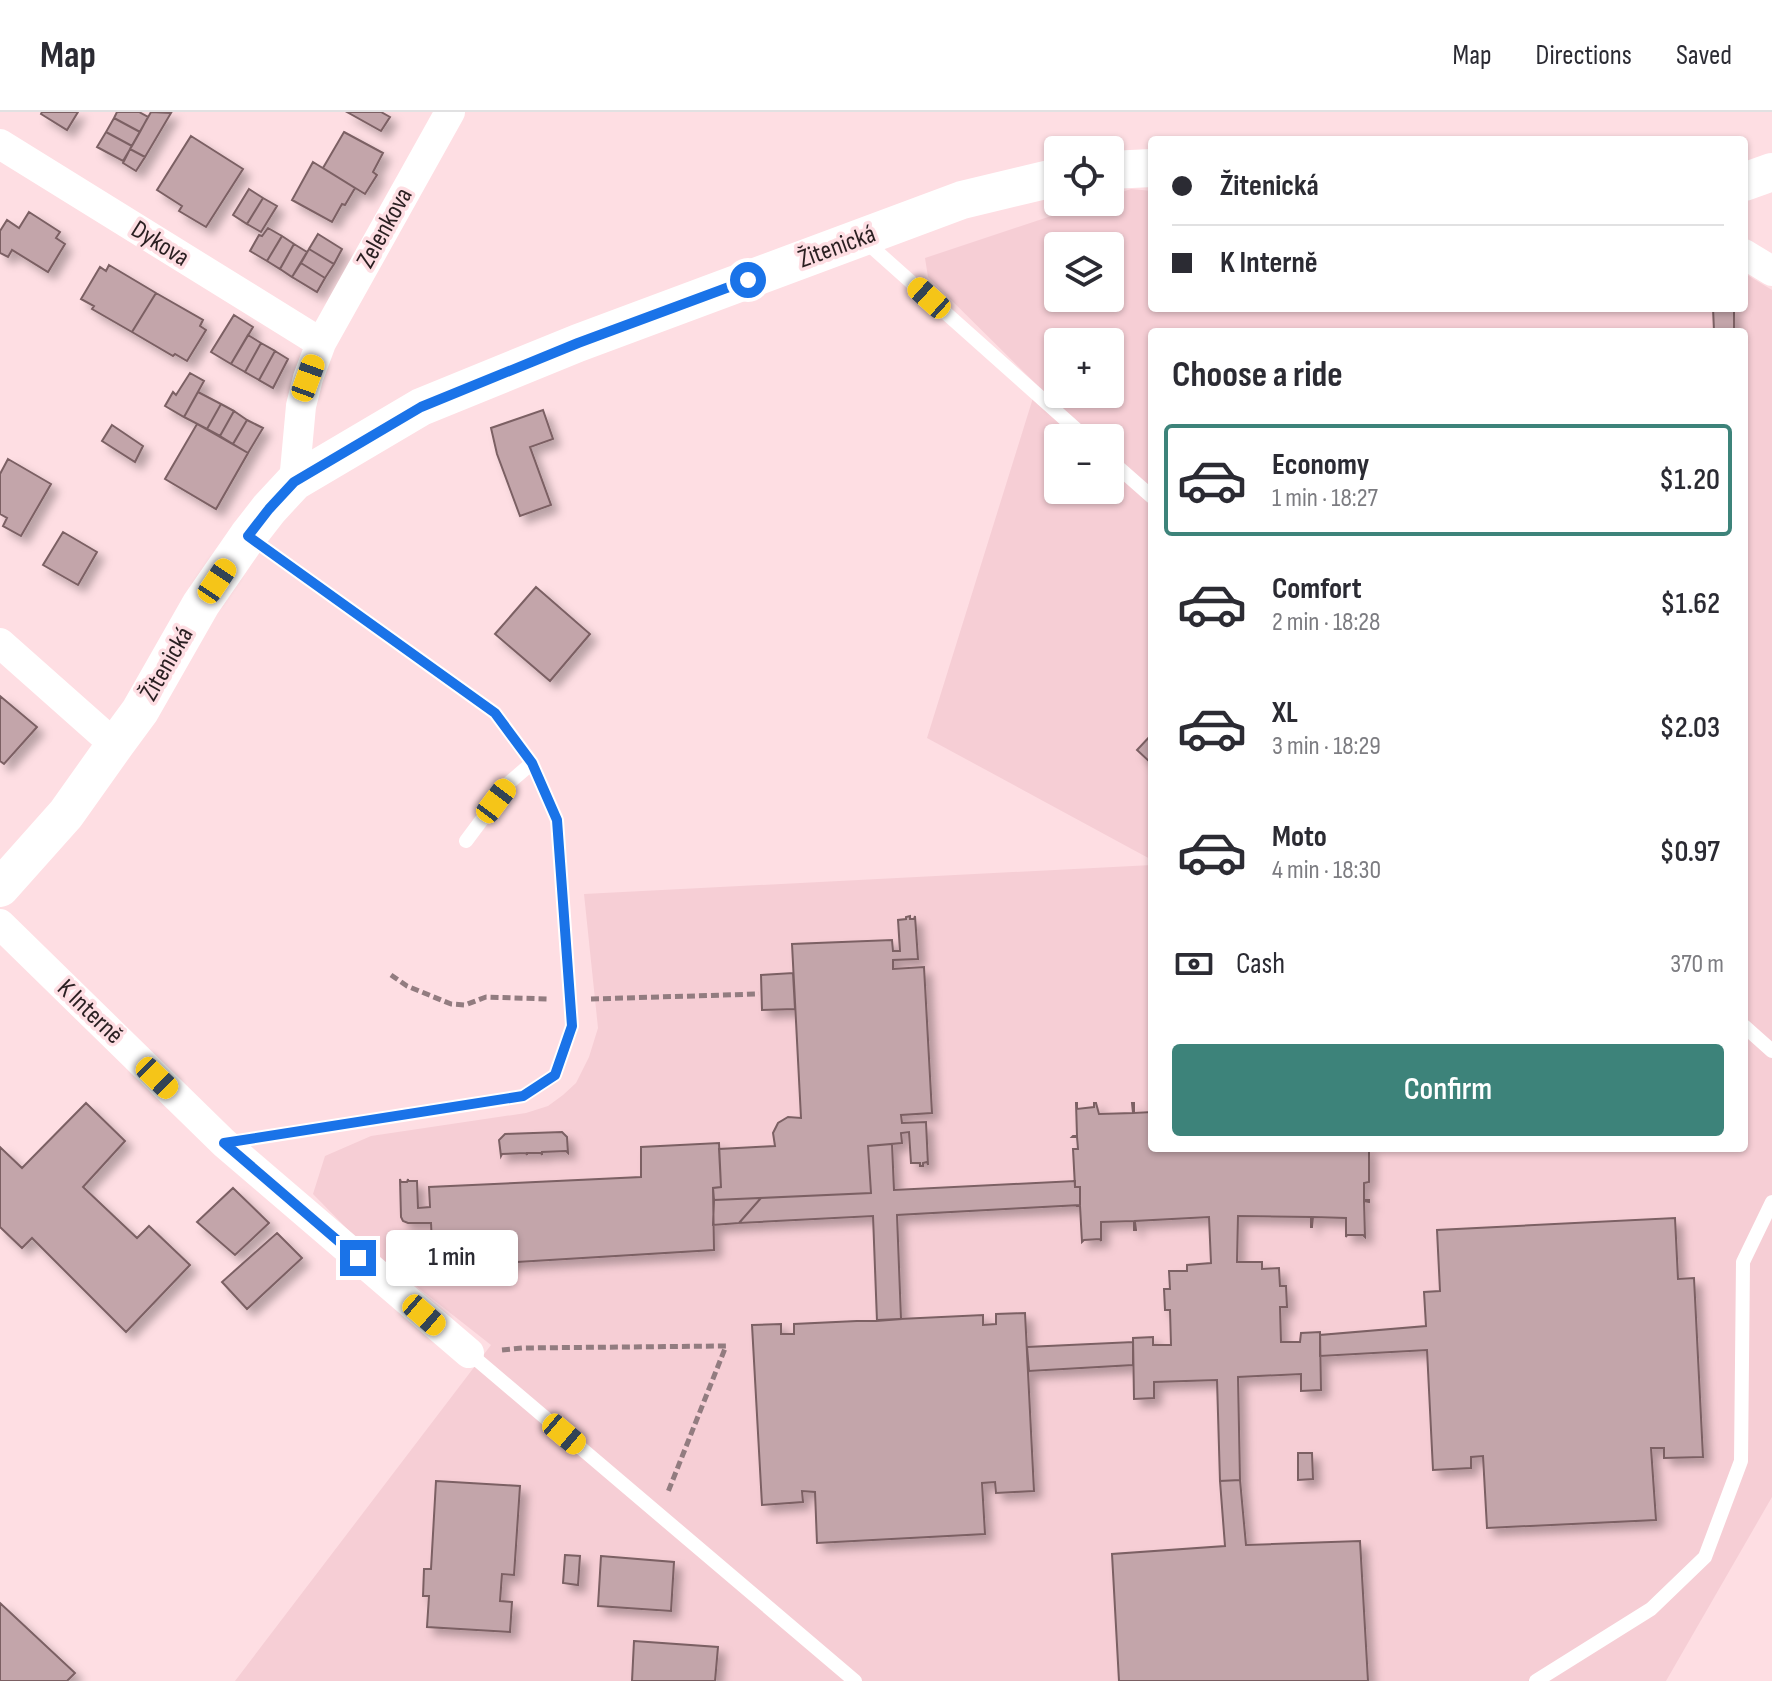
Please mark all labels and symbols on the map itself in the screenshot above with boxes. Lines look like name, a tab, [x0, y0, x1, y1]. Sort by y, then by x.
street label: Zelenkova	[350, 182, 420, 274]
street label: Dykova	[125, 214, 195, 274]
street label: Žitenická	[794, 219, 880, 275]
route start	[730, 262, 766, 298]
car	[903, 273, 955, 323]
car	[289, 351, 327, 405]
car	[194, 554, 240, 608]
street label: Žitenická	[134, 622, 200, 706]
car	[472, 775, 520, 827]
street label: K Interně	[51, 973, 129, 1051]
car	[131, 1053, 183, 1103]
callout: 1 min	[386, 1230, 518, 1286]
route end	[340, 1240, 376, 1276]
car	[398, 1290, 450, 1340]
car	[538, 1409, 590, 1459]

